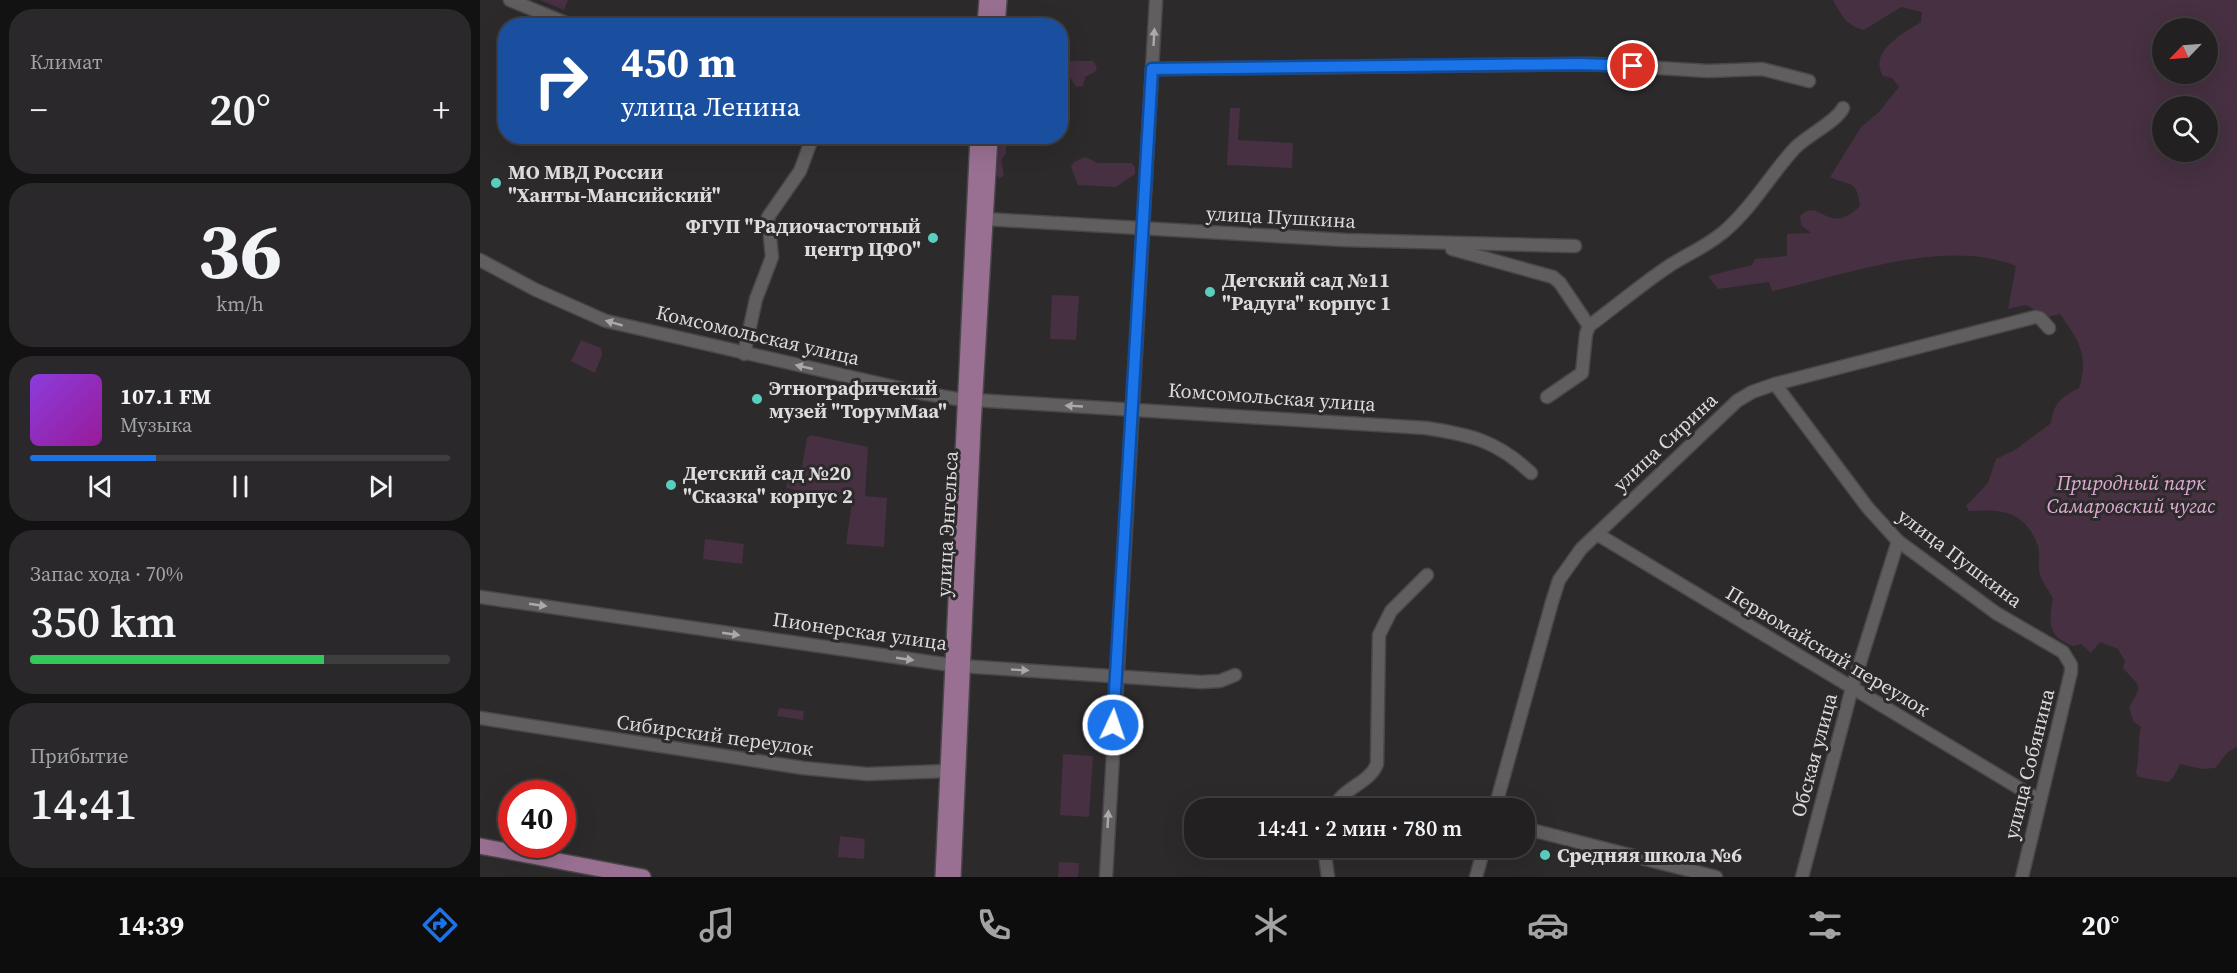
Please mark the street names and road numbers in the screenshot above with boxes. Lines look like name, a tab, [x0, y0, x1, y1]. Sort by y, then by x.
street label: улица Пушкина	[1205, 199, 1357, 235]
street label: Комсомольская улица	[654, 298, 863, 372]
street label: Комсомольская улица	[1167, 376, 1378, 418]
street label: улица Сирина	[1607, 386, 1724, 498]
street label: улица Энгельса	[929, 449, 965, 598]
street label: улица Пушкина	[1892, 502, 2029, 615]
street label: Первомайский переулок	[1721, 579, 1935, 723]
street label: Пионерская улица	[771, 605, 950, 657]
street label: улица Собянина	[1997, 685, 2061, 842]
street label: Обская улица	[1784, 689, 1844, 820]
street label: Сибирский переулок	[615, 707, 815, 763]

